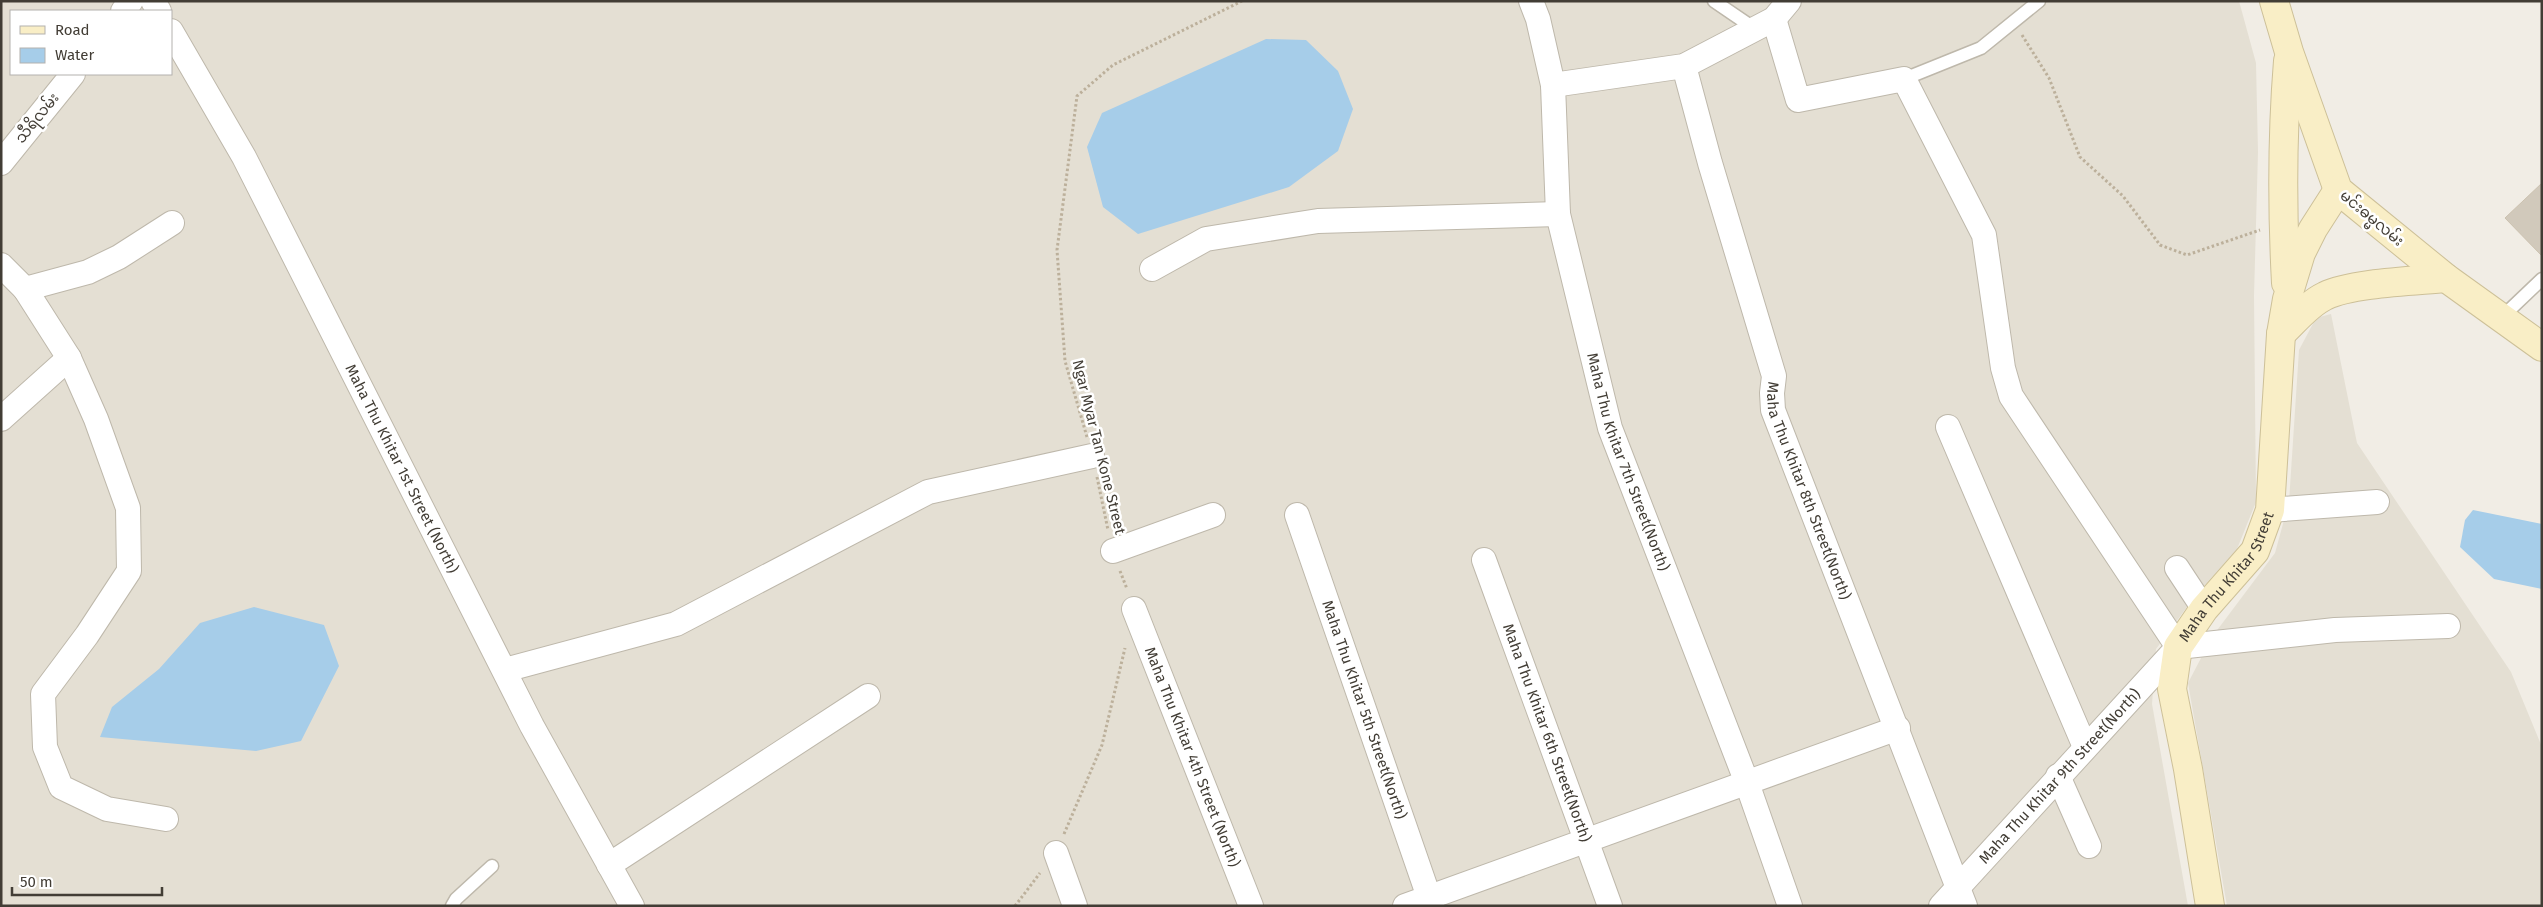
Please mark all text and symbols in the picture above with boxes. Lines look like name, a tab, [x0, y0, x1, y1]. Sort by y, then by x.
legend	[10, 10, 172, 75]
text: Road	[55, 21, 90, 39]
text: Water	[55, 46, 94, 64]
street label: သီရိလမ်း	[11, 89, 65, 149]
street label: မင်းဓမ္မလမ်း	[2334, 185, 2408, 252]
street label: Maha Thu Khitar 7th Street(North)	[1583, 351, 1673, 574]
street label: Ngar Myar Tan Kone Street	[1069, 358, 1130, 537]
street label: Maha Thu Khitar 1st Street (North)	[341, 361, 462, 576]
street label: Maha Thu Khitar 8th Street(North)	[1763, 380, 1855, 602]
street label: Maha Thu Khitar Street	[2175, 509, 2278, 645]
street label: Maha Thu Khitar 5th Street(North)	[1318, 598, 1410, 822]
street label: Maha Thu Khitar 6th Street(North)	[1499, 621, 1595, 845]
street label: Maha Thu Khitar 4th Street (North)	[1141, 644, 1244, 870]
street label: Maha Thu Khitar 9th Street(North)	[1975, 685, 2144, 867]
scale bar	[12, 864, 162, 896]
text: 50 m	[20, 873, 53, 891]

